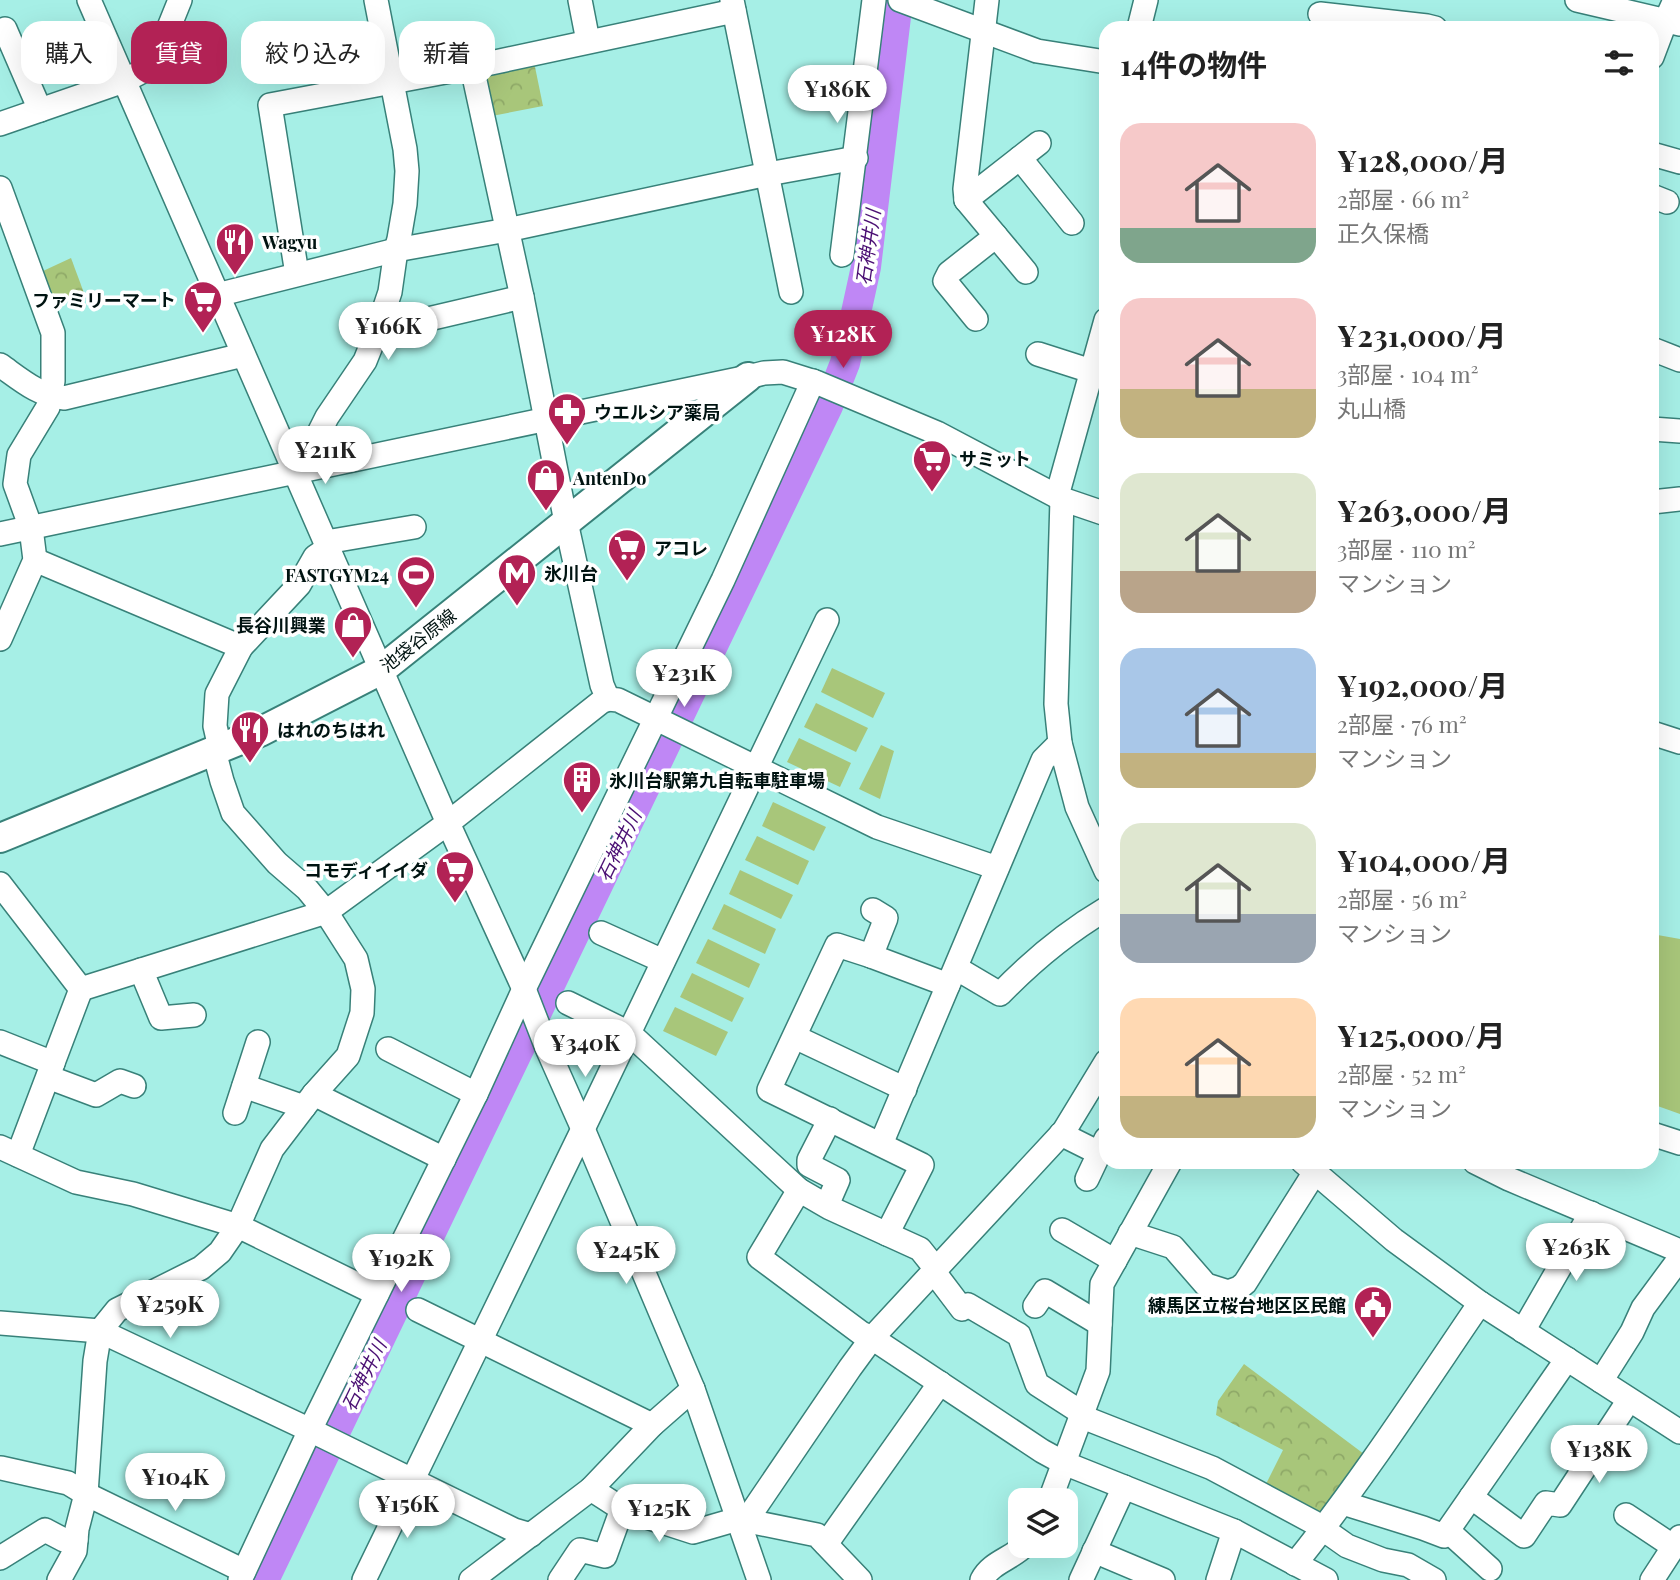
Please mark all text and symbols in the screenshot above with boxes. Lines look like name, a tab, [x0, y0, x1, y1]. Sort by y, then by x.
chip: 購入	[21, 21, 117, 84]
chip: 賃貸	[131, 21, 227, 84]
chip: 絞り込み	[241, 21, 385, 84]
chip: 新着	[399, 21, 495, 84]
text: 14件の物件	[1120, 44, 1267, 84]
icon: filters	[1600, 44, 1638, 82]
pin: ¥186K	[788, 66, 886, 125]
text: ¥186K	[804, 72, 870, 103]
text: ¥128,000/月	[1337, 140, 1509, 180]
icon: home	[1176, 151, 1260, 235]
text: 2部屋 · 66 m²	[1337, 183, 1469, 214]
water label: 石神井川	[849, 206, 885, 286]
text: 正久保橋	[1337, 217, 1429, 248]
restaurant icon: Wagyu	[214, 221, 256, 276]
place label: Wagyu	[261, 230, 318, 254]
supermarket icon: ファミリーマート	[182, 279, 224, 334]
place label: ファミリーマート	[32, 288, 176, 312]
pin: ¥166K	[339, 302, 437, 362]
text: ¥166K	[355, 309, 421, 340]
pin: ¥128K	[794, 310, 892, 370]
text: ¥231,000/月	[1337, 315, 1506, 355]
text: ¥128K	[810, 317, 876, 348]
icon: home	[1176, 326, 1260, 410]
text: 3部屋 · 104 m²	[1337, 358, 1479, 389]
pharmacy icon: ウエルシア薬局	[546, 391, 588, 446]
text: 丸山橋	[1337, 392, 1406, 423]
place label: ウエルシア薬局	[594, 400, 720, 424]
pin: ¥211K	[276, 426, 374, 486]
text: ¥211K	[294, 433, 356, 464]
supermarket icon: サミット	[911, 438, 953, 493]
place label: サミット	[959, 447, 1031, 471]
shop icon: AntenDo	[525, 457, 567, 512]
place label: AntenDo	[572, 466, 646, 490]
text: ¥263,000/月	[1337, 490, 1512, 530]
icon: home	[1176, 501, 1260, 585]
supermarket icon: アコレ	[606, 527, 648, 582]
text: 3部屋 · 110 m²	[1337, 533, 1476, 564]
place label: アコレ	[654, 536, 708, 560]
metro station icon: 氷川台	[496, 552, 538, 607]
sports icon: FASTGYM24	[395, 554, 437, 609]
place label: 氷川台	[544, 561, 598, 585]
place label: FASTGYM24	[285, 563, 389, 587]
text: マンション	[1337, 567, 1452, 598]
street label: 池袋谷原線	[375, 603, 461, 677]
shop icon: 長谷川興業	[332, 604, 374, 659]
place label: 長谷川興業	[236, 613, 326, 637]
pin: ¥231K	[635, 650, 733, 709]
text: ¥231K	[652, 656, 716, 687]
text: ¥192,000/月	[1337, 665, 1508, 705]
icon: home	[1176, 676, 1260, 760]
text: 2部屋 · 76 m²	[1337, 708, 1467, 739]
restaurant icon: はれのちはれ	[229, 709, 271, 764]
place label: はれのちはれ	[277, 718, 385, 742]
text: マンション	[1337, 742, 1452, 773]
building icon: 氷川台駅第九自転車駐車場	[561, 759, 603, 814]
place label: 氷川台駅第九自転車駐車場	[609, 768, 825, 792]
water label: 石神井川	[590, 803, 647, 885]
text: ¥104,000/月	[1337, 840, 1511, 880]
supermarket icon: コモディイイダ	[434, 849, 476, 904]
icon: home	[1176, 851, 1260, 935]
place label: コモディイイダ	[304, 858, 428, 882]
text: 2部屋 · 56 m²	[1337, 883, 1467, 914]
text: マンション	[1337, 917, 1452, 948]
text: ¥125,000/月	[1337, 1015, 1506, 1055]
pin: ¥340K	[536, 1020, 634, 1079]
text: ¥340K	[550, 1026, 620, 1057]
icon: home	[1176, 1026, 1260, 1110]
text: 2部屋 · 52 m²	[1337, 1058, 1466, 1089]
text: マンション	[1337, 1092, 1452, 1123]
pin: ¥263K	[1527, 1224, 1625, 1283]
pin: ¥245K	[577, 1226, 675, 1286]
text: ¥263K	[1542, 1230, 1610, 1261]
text: ¥245K	[593, 1233, 659, 1264]
pin: ¥192K	[352, 1234, 450, 1294]
text: ¥192K	[368, 1241, 434, 1272]
pin: ¥259K	[121, 1280, 219, 1340]
public building icon: 練馬区立桜台地区区民館	[1352, 1284, 1394, 1339]
text: ¥259K	[136, 1287, 204, 1318]
place label: 練馬区立桜台地区区民館	[1148, 1293, 1346, 1317]
water label: 石神井川	[335, 1333, 392, 1415]
pin: ¥138K	[1550, 1426, 1648, 1485]
text: ¥138K	[1567, 1432, 1631, 1463]
pin: ¥104K	[126, 1454, 224, 1513]
text: ¥104K	[141, 1460, 209, 1491]
pin: ¥156K	[358, 1480, 456, 1540]
pin: ¥125K	[610, 1484, 708, 1544]
text: ¥156K	[375, 1487, 439, 1518]
map controls	[1008, 1488, 1078, 1558]
button: layers	[1008, 1488, 1078, 1558]
text: ¥125K	[627, 1491, 691, 1522]

